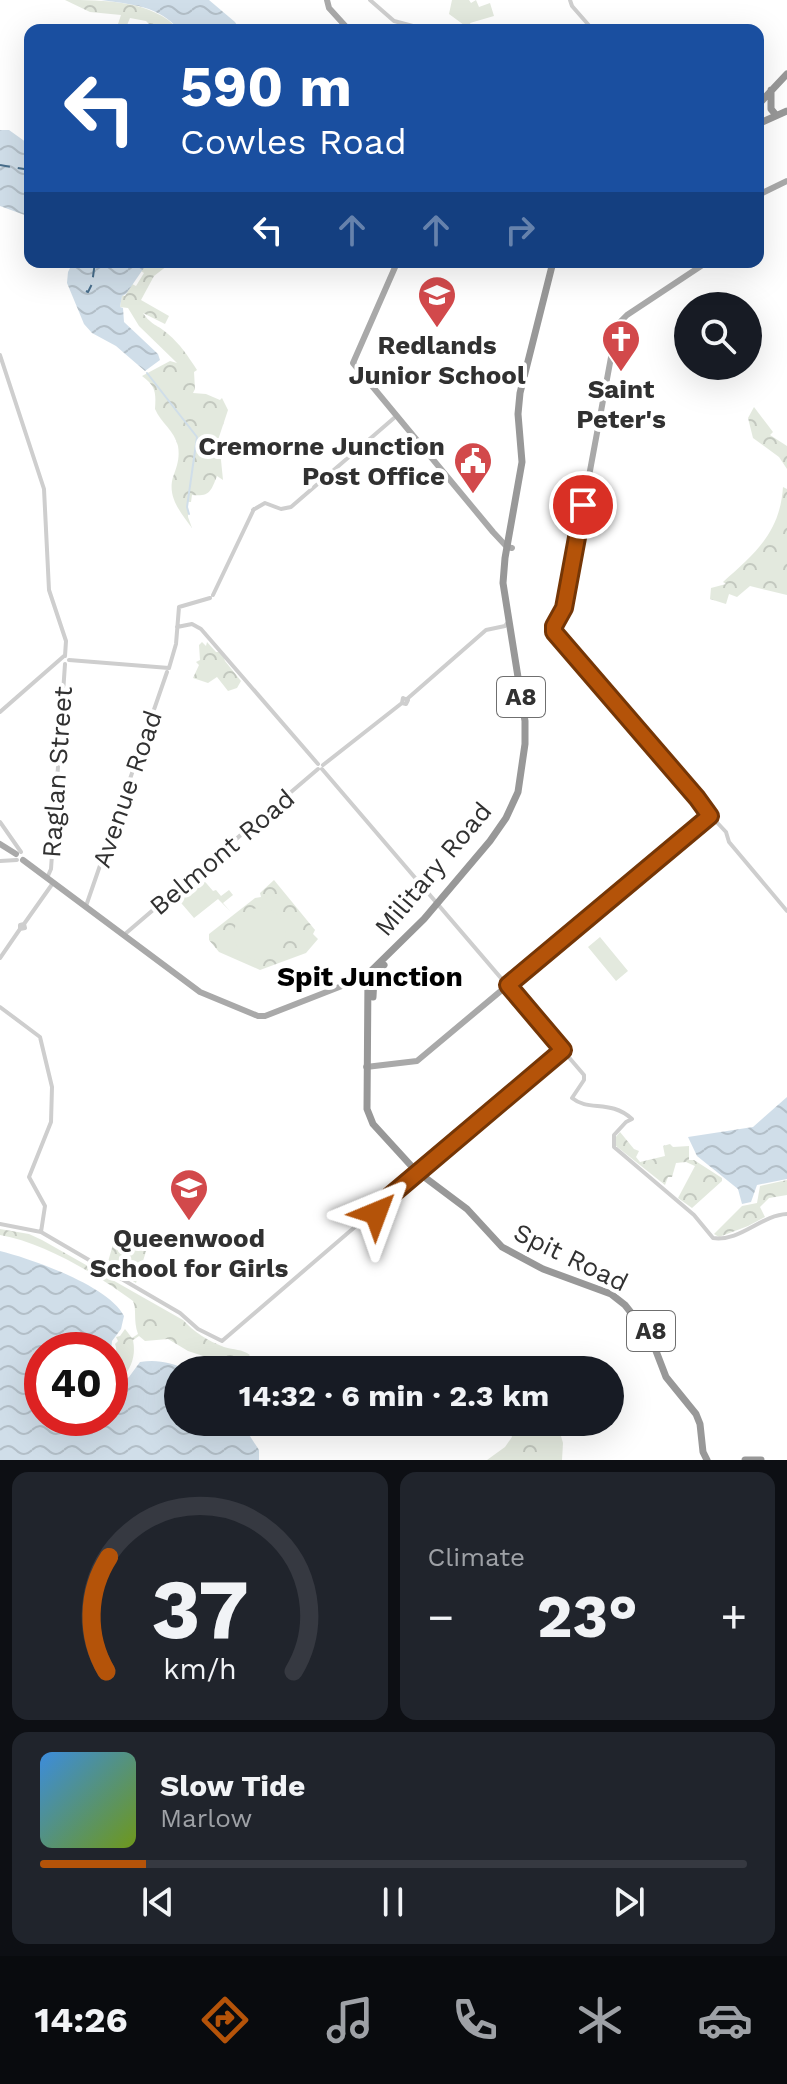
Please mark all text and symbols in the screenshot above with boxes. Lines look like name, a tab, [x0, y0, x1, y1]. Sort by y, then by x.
text: 590 m	[180, 54, 352, 120]
icon: left	[48, 56, 152, 160]
text: Cowles Road	[180, 121, 407, 163]
icon: left	[246, 208, 290, 252]
icon: ahead	[330, 208, 374, 252]
icon: ahead	[414, 208, 458, 252]
icon: right	[498, 208, 542, 252]
school or university icon: Redlands Junior School	[416, 274, 458, 329]
map controls	[674, 292, 762, 380]
button: search	[674, 292, 762, 380]
church icon: Saint Peter's	[600, 318, 642, 373]
place label: Redlands Junior School	[349, 330, 526, 390]
place label: Saint Peter's	[576, 374, 666, 434]
place label: Cremorne Junction Post Office	[198, 431, 445, 491]
public building icon: Cremorne Junction Post Office	[452, 440, 494, 495]
pin	[549, 471, 617, 539]
icon: arrive	[561, 483, 605, 527]
road number: A8	[497, 677, 545, 717]
street label: Raglan Street	[36, 685, 78, 859]
street label: Avenue Road	[86, 706, 168, 872]
street label: Belmont Road	[144, 783, 300, 921]
street label: Military Road	[368, 796, 498, 942]
district label: Spit Junction	[277, 960, 463, 993]
school or university icon: Queenwood School for Girls	[168, 1167, 210, 1222]
position arrow	[334, 1171, 418, 1255]
street label: Spit Road	[509, 1217, 633, 1297]
place label: Queenwood School for Girls	[90, 1223, 288, 1283]
road number: A8	[627, 1311, 675, 1351]
speed limit sign: 40	[24, 1332, 128, 1436]
text: 14:32 · 6 min · 2.3 km	[239, 1378, 549, 1413]
text: Climate	[428, 1542, 525, 1572]
text: 37	[151, 1561, 249, 1658]
text: 23°	[537, 1581, 638, 1652]
text: −	[428, 1591, 454, 1643]
text: +	[720, 1591, 747, 1643]
text: km/h	[163, 1652, 237, 1686]
text: Slow Tide	[160, 1768, 305, 1803]
text: Marlow	[160, 1803, 252, 1833]
icon: previous	[136, 1880, 180, 1924]
icon: pause	[371, 1880, 415, 1924]
icon: next	[607, 1880, 651, 1924]
icon: directions	[197, 1992, 253, 2048]
icon: music	[322, 1992, 378, 2048]
icon: phone	[447, 1992, 503, 2048]
icon: climate	[572, 1992, 628, 2048]
icon: car	[697, 1992, 753, 2048]
text: 14:26	[34, 1999, 128, 2041]

